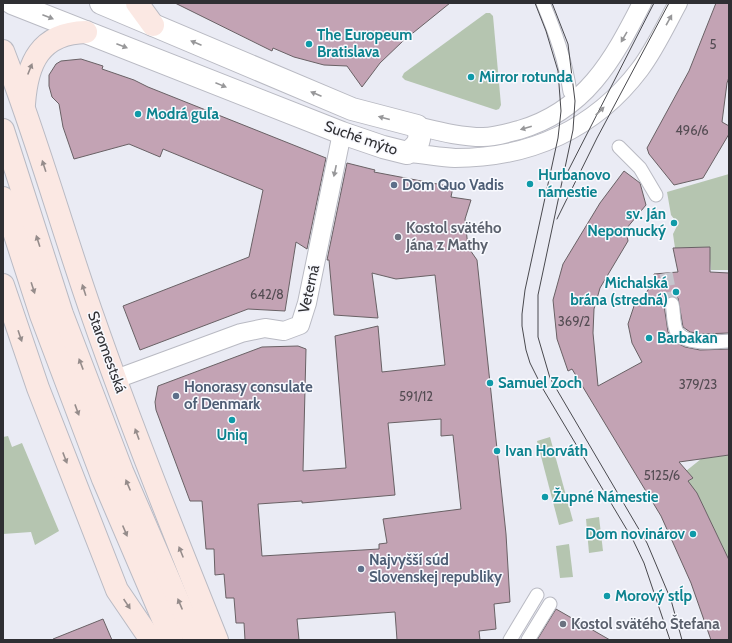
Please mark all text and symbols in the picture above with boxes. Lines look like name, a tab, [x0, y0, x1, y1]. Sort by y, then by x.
one-way arrow	[665, 14, 672, 26]
one-way arrow	[43, 15, 55, 21]
place label: The Europeum Bratislava	[317, 26, 412, 61]
one-way arrow	[620, 31, 627, 43]
house number: 5	[709, 36, 717, 52]
marker: The Europeum Bratislava	[304, 39, 314, 49]
one-way arrow	[190, 40, 202, 46]
one-way arrow	[117, 44, 129, 50]
one-way arrow	[28, 63, 34, 75]
place label: Mirror rotunda	[479, 68, 573, 86]
marker: Mirror rotunda	[466, 72, 476, 82]
one-way arrow	[215, 82, 227, 88]
one-way arrow	[309, 90, 321, 96]
place label: Modrá guľa	[146, 105, 220, 123]
one-way arrow	[595, 106, 605, 116]
marker: Modrá guľa	[133, 109, 143, 119]
one-way arrow	[378, 114, 390, 120]
street label: Suché mýto	[322, 117, 400, 159]
house number: 496/6	[675, 122, 709, 138]
one-way arrow	[520, 125, 532, 131]
one-way arrow	[41, 160, 47, 172]
one-way arrow	[331, 165, 337, 178]
place label: Hurbanovo námestie	[538, 166, 611, 201]
place label: Dom Quo Vadis	[402, 176, 504, 194]
marker: Hurbanovo námestie	[525, 179, 535, 189]
marker: Dom Quo Vadis	[389, 180, 399, 190]
place label: sv. Ján Nepomucký	[587, 205, 667, 240]
marker: sv. Ján Nepomucký	[669, 218, 679, 228]
place label: Kostol svätého Jána z Mathy	[405, 219, 502, 254]
marker: Kostol svätého Jána z Mathy	[393, 232, 403, 242]
one-way arrow	[35, 235, 41, 247]
street label: Veterná	[295, 262, 323, 315]
place label: Michalská brána (stredná)	[570, 274, 669, 309]
one-way arrow	[30, 282, 36, 294]
one-way arrow	[81, 284, 87, 296]
house number: 642/8	[250, 286, 284, 302]
marker: Michalská brána (stredná)	[671, 287, 681, 297]
street label: Staromestská	[84, 309, 130, 396]
house number: 369/2	[558, 313, 590, 329]
place label: Barbakan	[657, 329, 718, 347]
one-way arrow	[17, 330, 23, 342]
marker: Barbakan	[644, 333, 654, 343]
one-way arrow	[77, 357, 83, 369]
place label: Samuel Zoch	[498, 374, 582, 392]
house number: 379/23	[679, 376, 717, 392]
place label: Honorasy consulate of Denmark	[184, 378, 313, 413]
marker: Samuel Zoch	[485, 378, 495, 388]
house number: 591/12	[399, 388, 433, 404]
marker: Honorasy consulate of Denmark	[171, 391, 181, 401]
one-way arrow	[74, 405, 80, 417]
marker: Uniq	[227, 415, 237, 425]
place label: Uniq	[217, 426, 248, 444]
one-way arrow	[133, 428, 139, 440]
place label: Ivan Horváth	[505, 442, 588, 460]
marker: Ivan Horváth	[492, 446, 502, 456]
one-way arrow	[62, 453, 68, 465]
house number: 5125/6	[644, 467, 680, 483]
one-way arrow	[125, 479, 131, 490]
place label: Župné Námestie	[553, 487, 659, 506]
marker: Župné Námestie	[540, 492, 550, 502]
one-way arrow	[122, 525, 128, 537]
place label: Dom novinárov	[585, 525, 686, 543]
marker: Dom novinárov	[688, 529, 698, 539]
one-way arrow	[178, 546, 184, 558]
place label: Najvyšší súd Slovenskej republiky	[369, 551, 503, 586]
marker: Najvyšší súd Slovenskej republiky	[356, 564, 366, 574]
place label: Morový stĺp	[615, 585, 692, 605]
marker: Morový stĺp	[602, 591, 612, 601]
one-way arrow	[123, 599, 131, 609]
one-way arrow	[177, 599, 183, 610]
place label: Kostol svätého Štefana	[571, 614, 720, 633]
marker: Kostol svätého Štefana	[558, 619, 568, 629]

